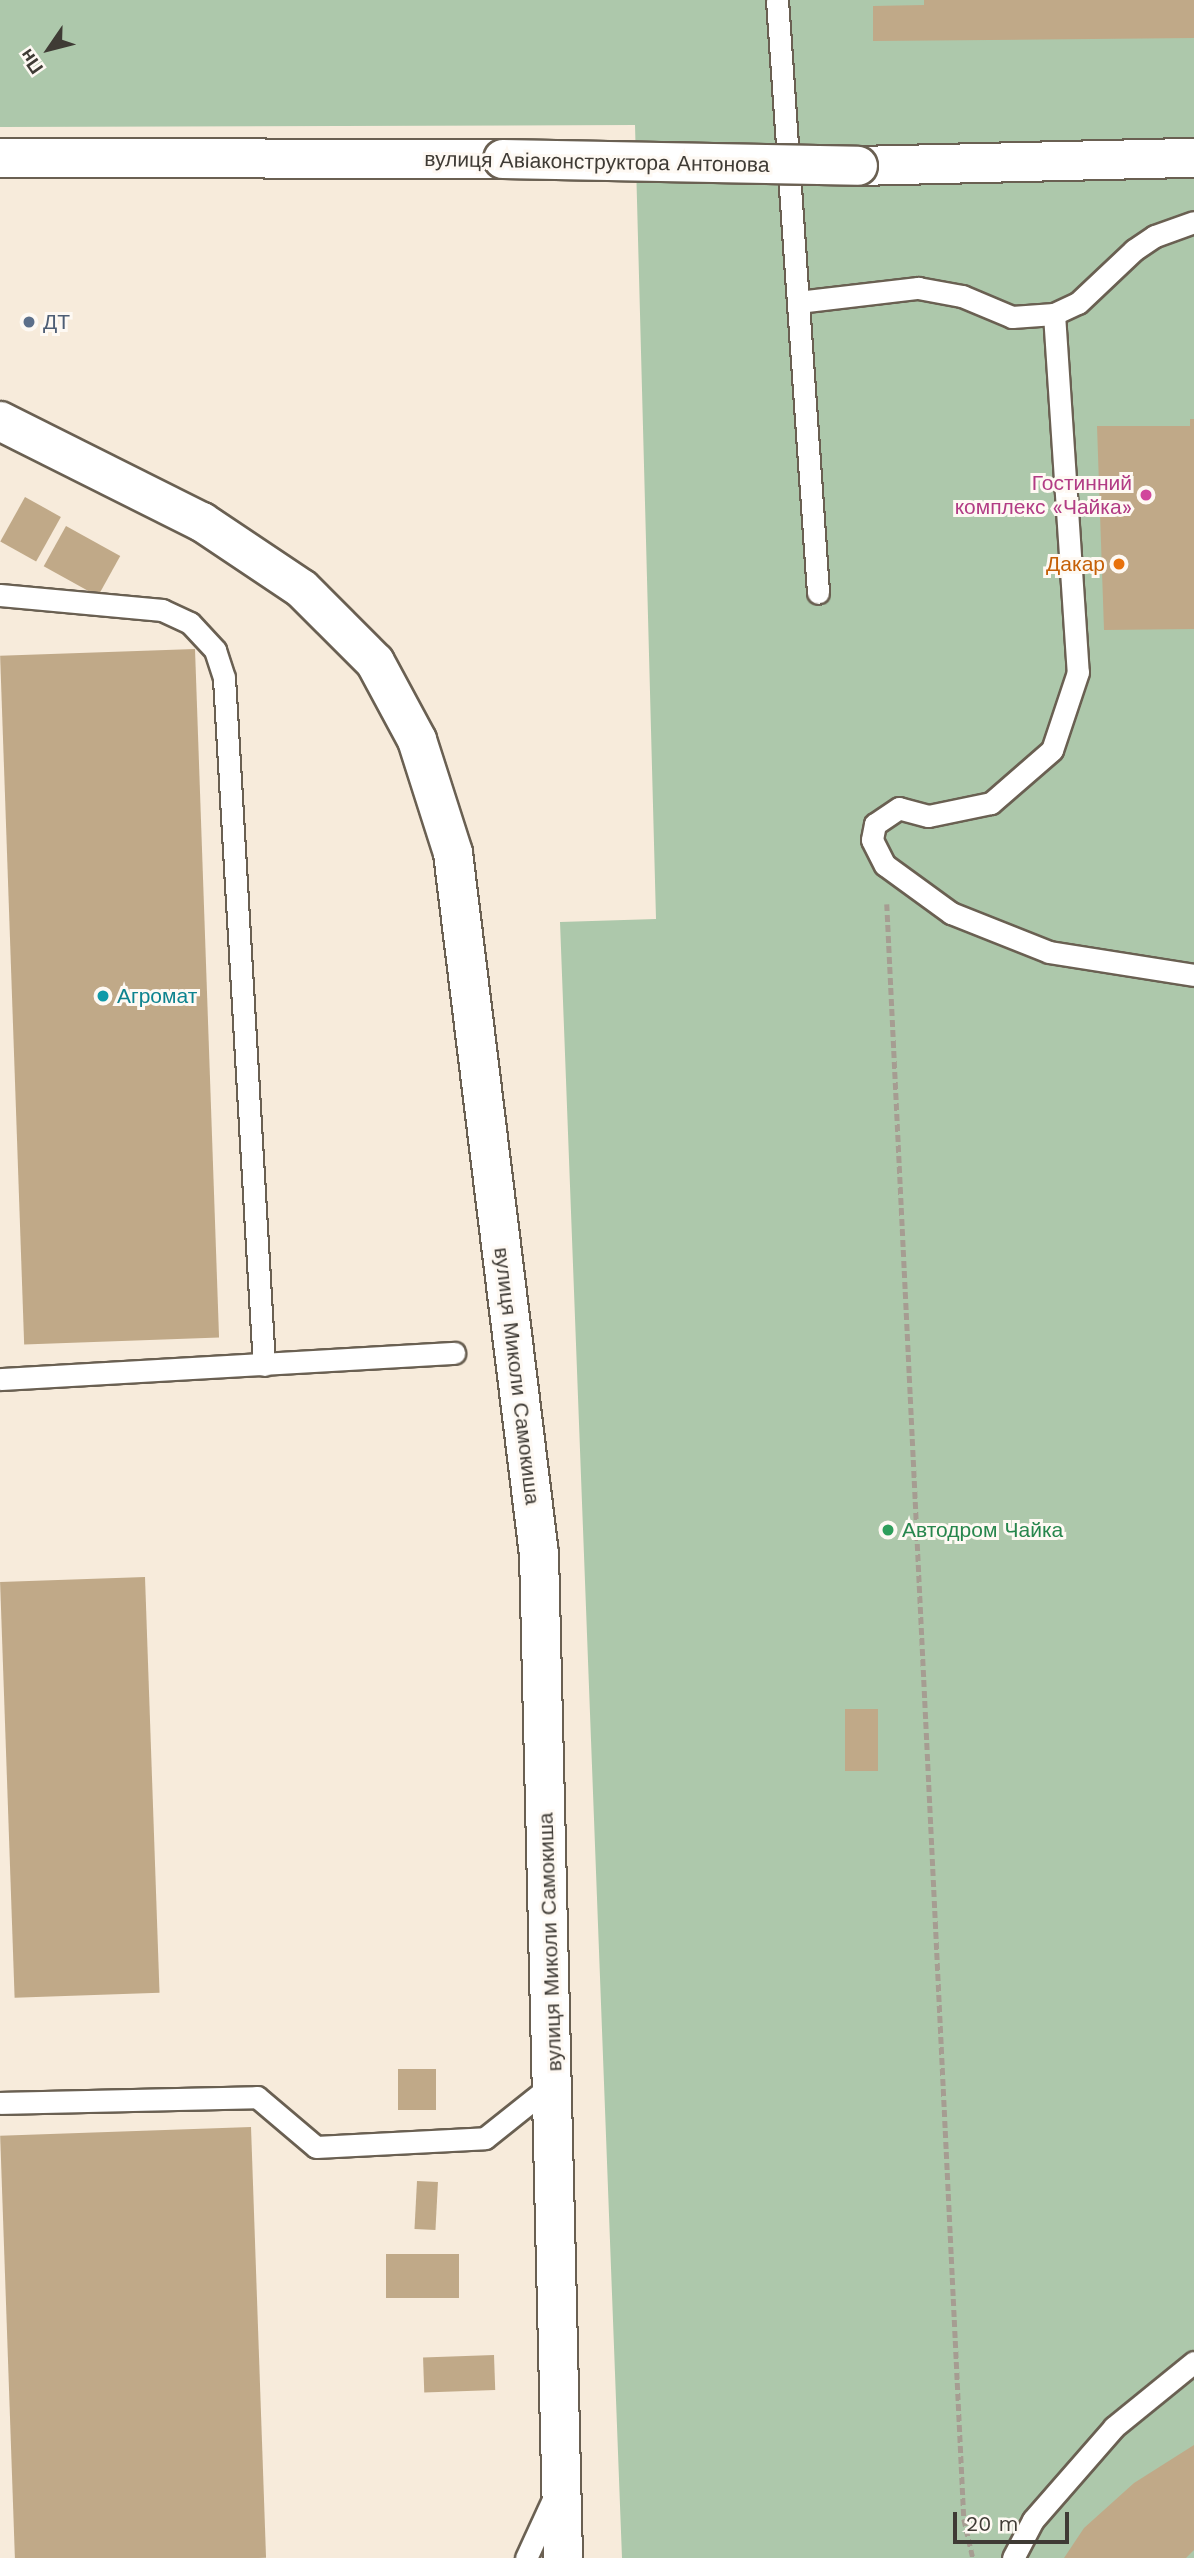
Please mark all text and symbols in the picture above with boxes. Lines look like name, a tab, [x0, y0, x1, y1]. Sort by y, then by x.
north arrow	[14, 14, 84, 84]
text: Пн	[15, 44, 48, 78]
street label: вулиця Авіаконструктора Антонова	[424, 146, 770, 178]
place label: ДТ	[43, 309, 70, 335]
marker: ДТ	[21, 314, 37, 330]
place label: Гостинний комплекс «Чайка»	[955, 470, 1132, 520]
marker: Гостинний комплекс «Чайка»	[1138, 487, 1154, 503]
place label: Дакар	[1046, 551, 1105, 577]
marker: Дакар	[1111, 556, 1127, 572]
place label: Агромат	[117, 983, 197, 1009]
marker: Агромат	[95, 988, 111, 1004]
street label: вулиця Миколи Самокиша	[489, 1246, 545, 1506]
place label: Автодром Чайка	[902, 1517, 1063, 1543]
marker: Автодром Чайка	[880, 1522, 896, 1538]
street label: вулиця Миколи Самокиша	[533, 1812, 567, 2072]
scale bar	[956, 2498, 1072, 2542]
text: 20 m	[966, 2511, 1018, 2536]

